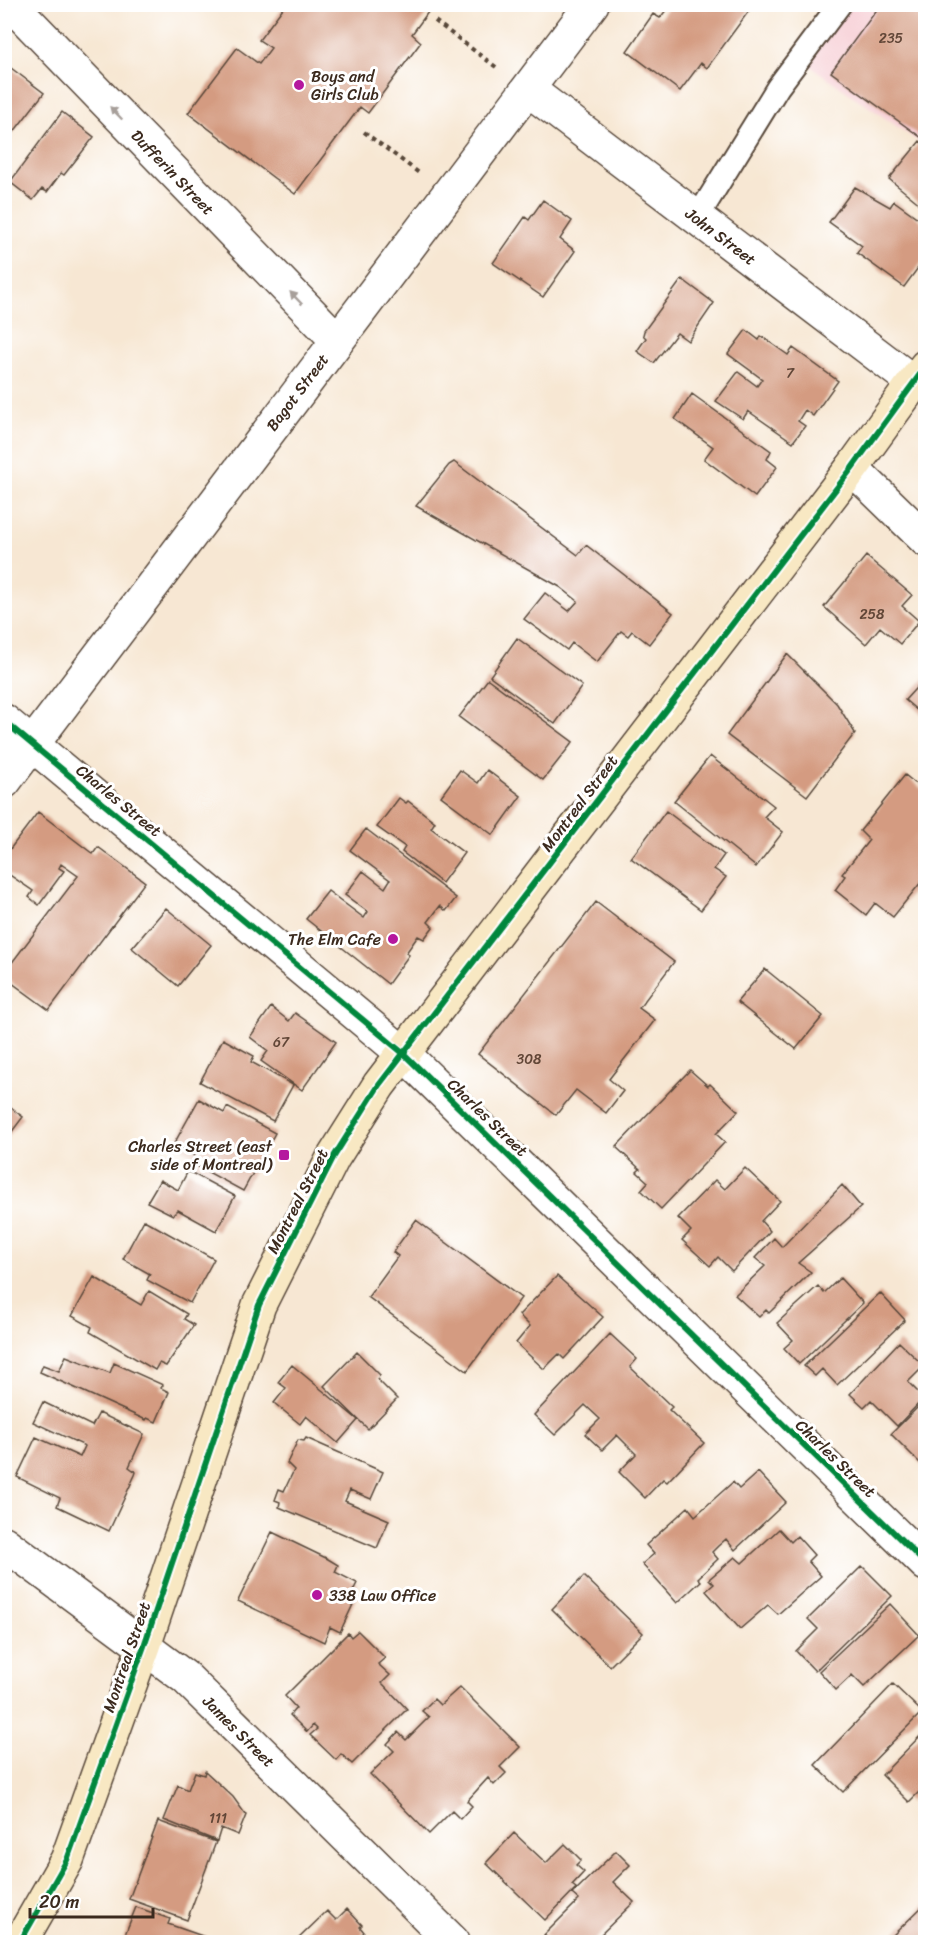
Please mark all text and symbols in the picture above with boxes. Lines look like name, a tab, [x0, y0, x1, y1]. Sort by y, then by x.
house number: 235	[879, 26, 904, 51]
place label: Boys and Girls Club	[311, 62, 379, 109]
marker: Boys and Girls Club	[292, 78, 306, 92]
one-way arrow	[109, 106, 123, 121]
street label: Dufferin Street	[124, 122, 222, 222]
street label: John Street	[678, 199, 763, 273]
one-way arrow	[289, 292, 303, 306]
street label: Bagot Street	[258, 347, 337, 438]
house number: 7	[786, 361, 795, 386]
house number: 258	[859, 602, 885, 627]
street label: Montreal Street	[533, 748, 626, 858]
street label: Charles Street	[69, 756, 168, 844]
place label: The Elm Cafe	[288, 925, 381, 954]
marker: The Elm Cafe	[386, 932, 400, 946]
house number: 67	[273, 1030, 290, 1055]
house number: 308	[517, 1047, 542, 1072]
street label: Charles Street	[440, 1071, 535, 1164]
place label: Charles Street (east side of Montreal)	[128, 1132, 273, 1179]
street label: Montreal Street	[258, 1143, 337, 1259]
marker: Charles Street (east side of Montreal)	[277, 1148, 291, 1162]
street label: Charles Street	[788, 1412, 883, 1505]
place label: 338 Law Office	[329, 1581, 436, 1610]
marker: 338 Law Office	[310, 1588, 324, 1602]
street label: Montreal Street	[94, 1598, 159, 1716]
street label: James Street	[195, 1687, 282, 1775]
house number: 111	[209, 1806, 227, 1831]
scale bar	[30, 1881, 153, 1919]
text: 20 m	[39, 1886, 79, 1918]

